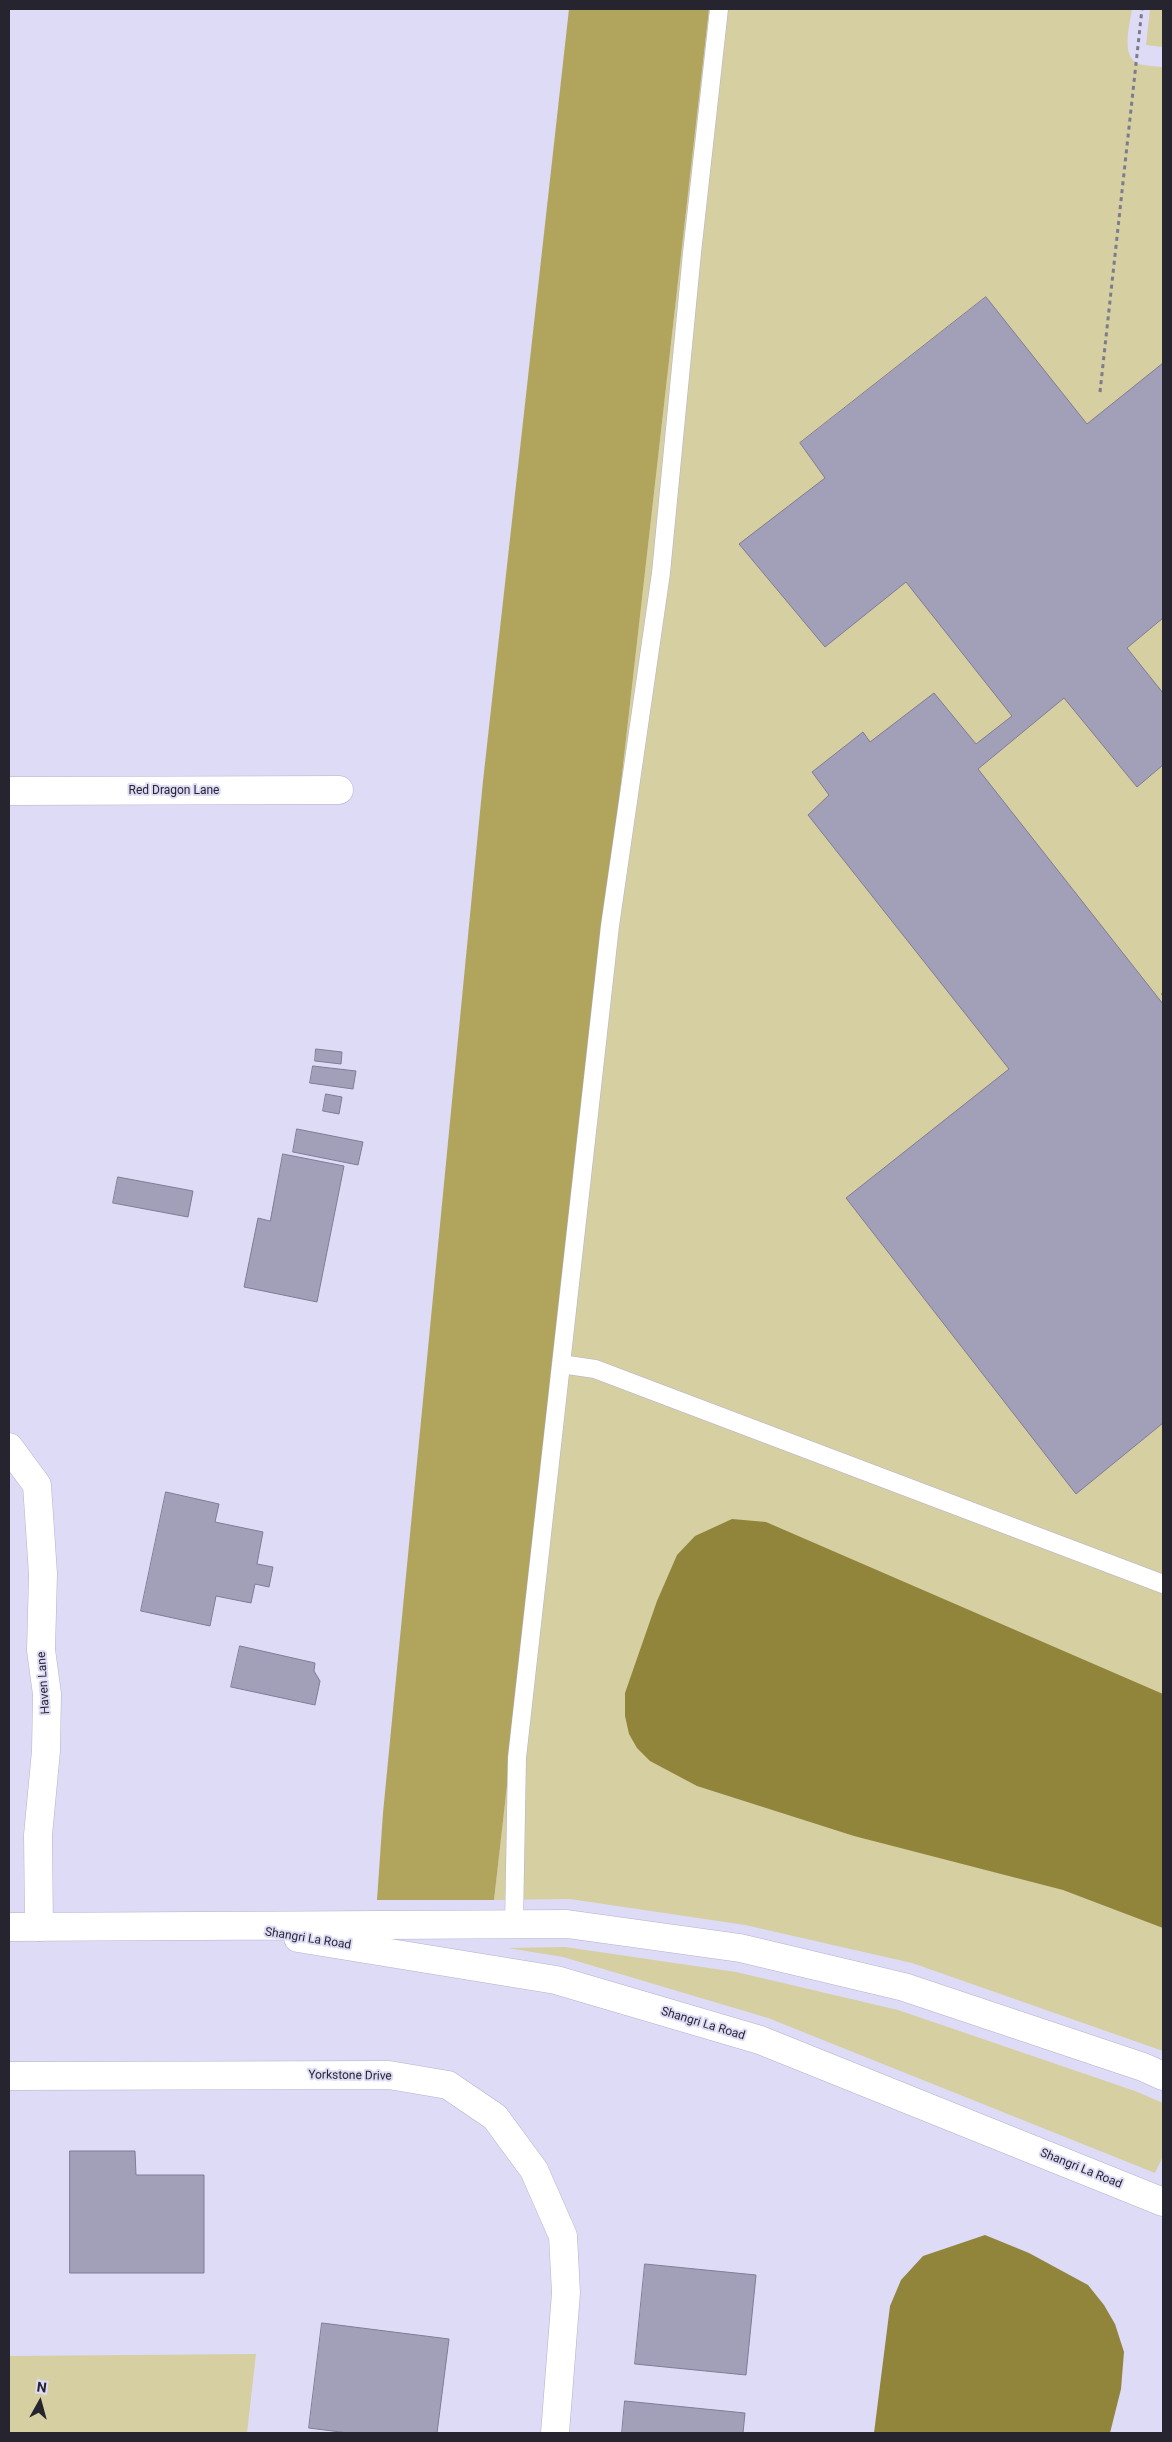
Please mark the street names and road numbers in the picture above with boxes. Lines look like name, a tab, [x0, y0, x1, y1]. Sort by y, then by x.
street label: Red Dragon Lane	[129, 784, 219, 798]
street label: Haven Lane	[35, 1651, 53, 1715]
street label: Shangri La Road	[264, 1925, 352, 1953]
street label: Shangri La Road	[659, 2004, 747, 2044]
street label: Yorkstone Drive	[308, 2068, 392, 2084]
street label: Shangri La Road	[1038, 2146, 1124, 2192]

